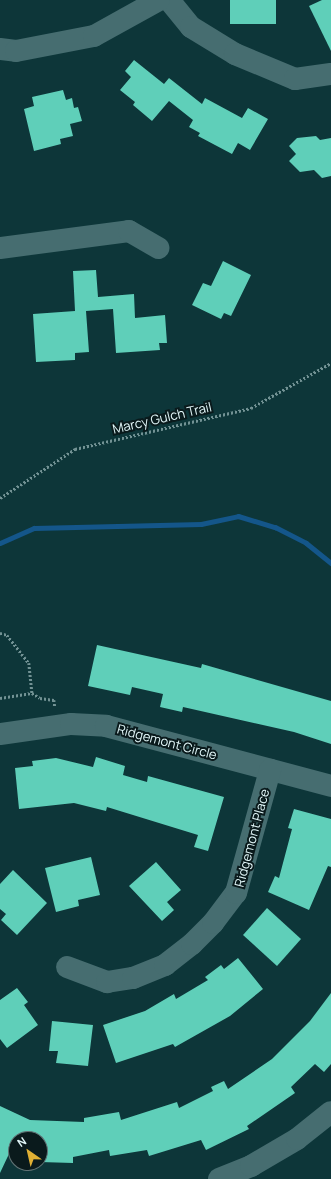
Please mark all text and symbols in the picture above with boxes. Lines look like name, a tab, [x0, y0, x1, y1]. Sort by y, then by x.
street label: Marcy Gulch Trail	[111, 399, 213, 437]
street label: Ridgemont Circle	[115, 721, 219, 763]
street label: Ridgemont Place	[231, 787, 273, 889]
north arrow	[8, 1131, 48, 1171]
text: N	[14, 1133, 29, 1150]

